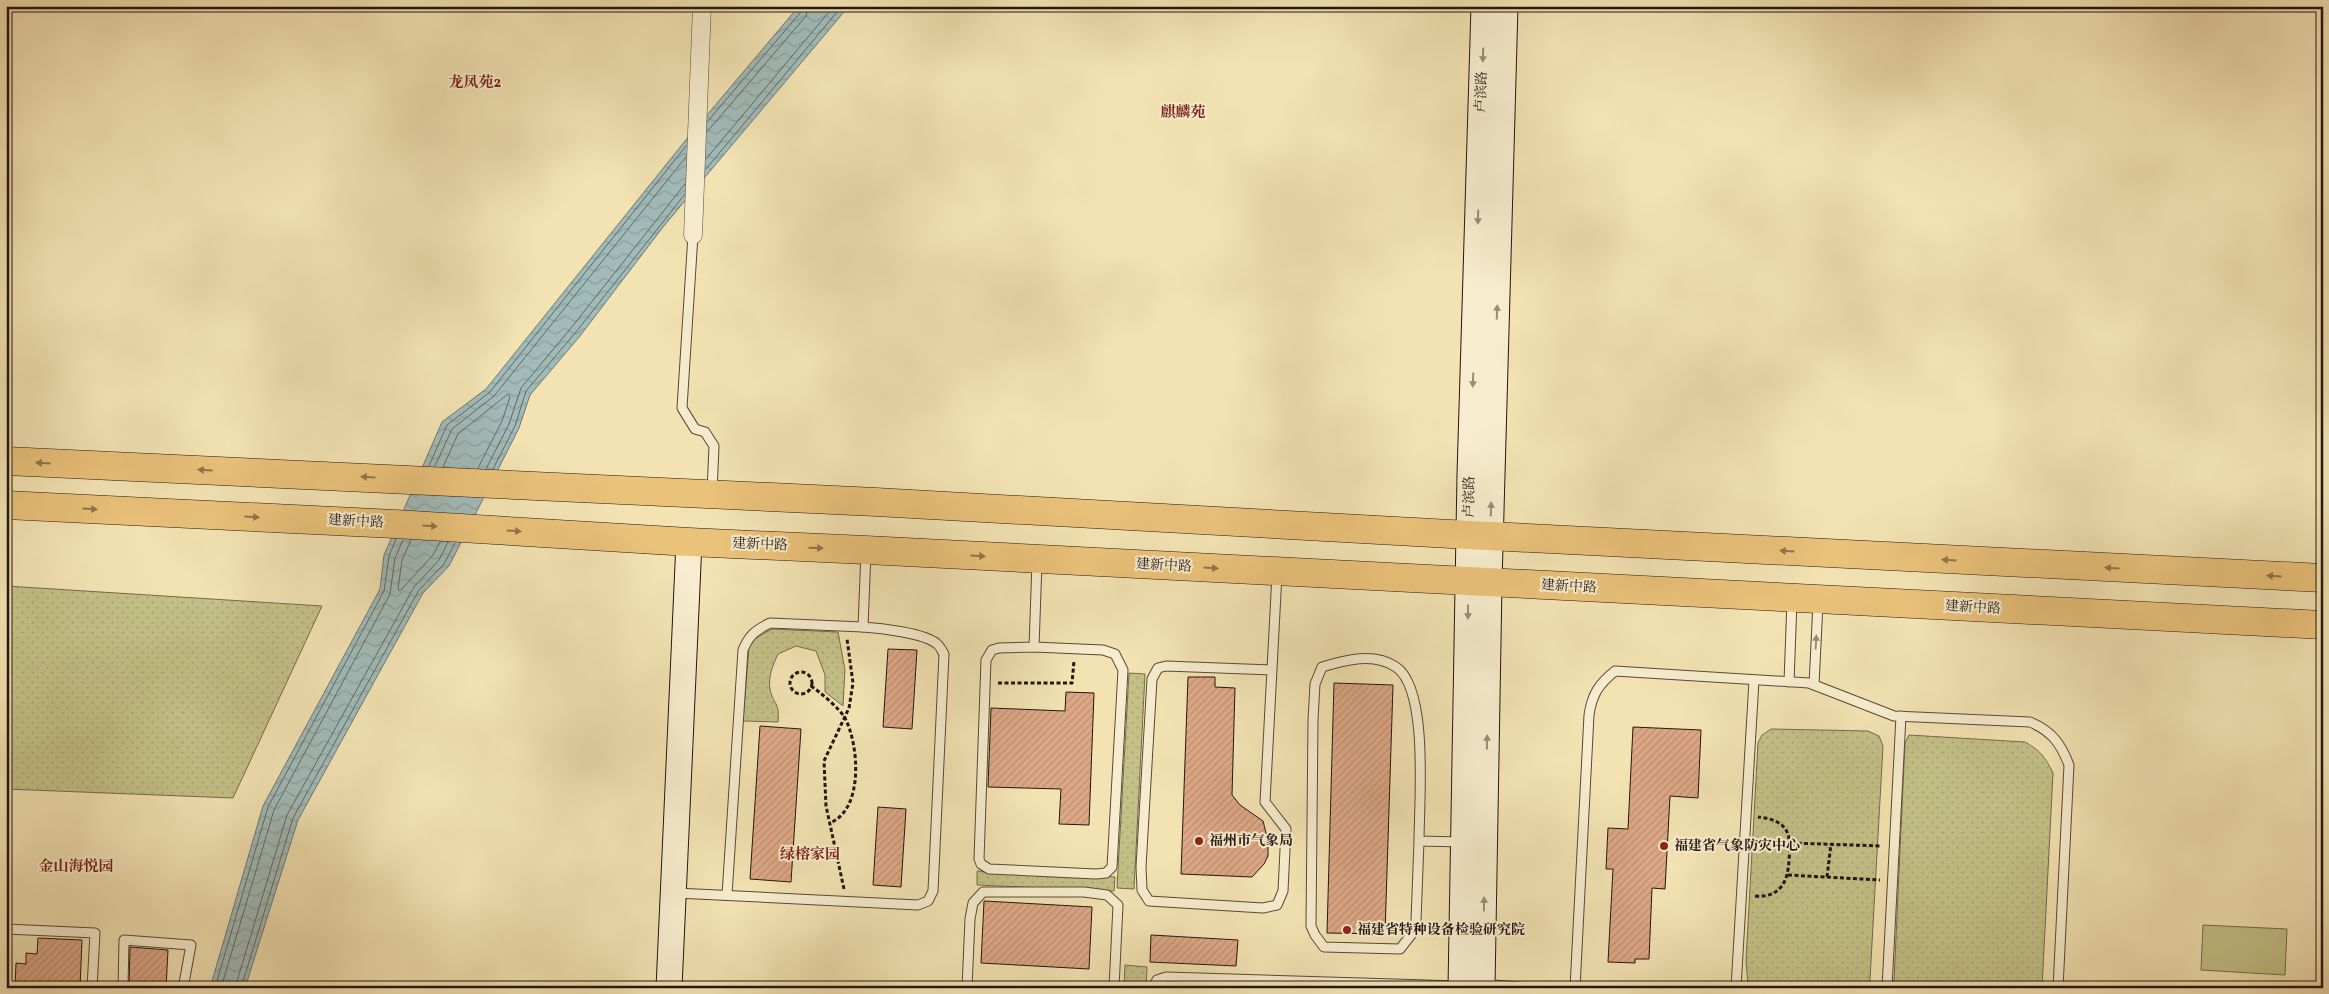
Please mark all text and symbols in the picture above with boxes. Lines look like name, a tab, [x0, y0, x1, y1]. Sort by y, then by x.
one-way arrow	[1479, 47, 1487, 63]
street label: 卢滨路	[1472, 71, 1492, 113]
district label: 龙凤苑2	[449, 73, 502, 94]
district label: 麒麟苑	[1160, 103, 1206, 124]
one-way arrow	[1474, 210, 1482, 226]
one-way arrow	[1493, 303, 1501, 319]
one-way arrow	[1469, 372, 1477, 388]
one-way arrow	[35, 458, 51, 466]
one-way arrow	[197, 466, 213, 474]
one-way arrow	[359, 473, 375, 481]
street label: 卢滨路	[1460, 476, 1480, 518]
one-way arrow	[1488, 501, 1496, 517]
one-way arrow	[82, 505, 98, 513]
street label: 建新中路	[328, 511, 384, 533]
one-way arrow	[244, 513, 260, 521]
one-way arrow	[423, 522, 439, 530]
one-way arrow	[506, 527, 522, 535]
street label: 建新中路	[732, 535, 788, 555]
one-way arrow	[808, 544, 824, 552]
one-way arrow	[1779, 547, 1795, 555]
one-way arrow	[971, 552, 987, 560]
street label: 建新中路	[1136, 555, 1192, 577]
one-way arrow	[1941, 555, 1957, 563]
one-way arrow	[2103, 563, 2119, 571]
one-way arrow	[1203, 565, 1219, 573]
one-way arrow	[2266, 571, 2282, 579]
street label: 建新中路	[1541, 576, 1597, 598]
street label: 建新中路	[1945, 597, 2001, 619]
one-way arrow	[1464, 605, 1472, 621]
one-way arrow	[1813, 634, 1821, 650]
one-way arrow	[1483, 733, 1491, 749]
place label: 福州市气象局	[1209, 832, 1293, 851]
marker: 福州市气象局	[1193, 835, 1205, 847]
place label: 福建省气象防灾中心	[1674, 837, 1800, 856]
marker: 福建省气象防灾中心	[1658, 840, 1670, 852]
district label: 绿榕家园	[780, 845, 840, 866]
district label: 金山海悦园	[38, 857, 114, 878]
one-way arrow	[1480, 896, 1488, 912]
place label: 福建省特种设备检验研究院	[1357, 921, 1525, 940]
marker: 福建省特种设备检验研究院	[1341, 924, 1353, 936]

